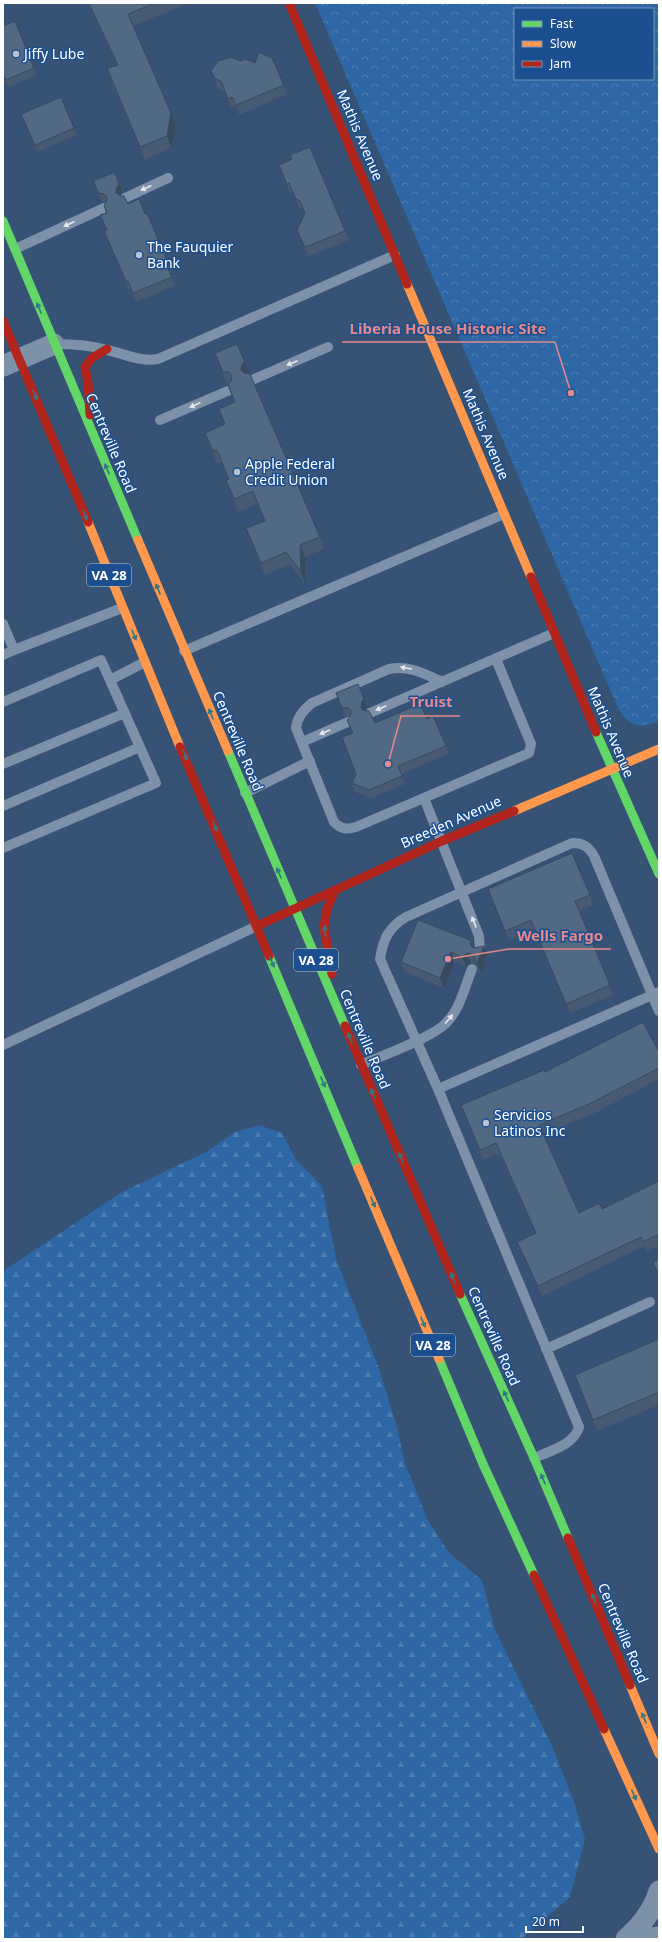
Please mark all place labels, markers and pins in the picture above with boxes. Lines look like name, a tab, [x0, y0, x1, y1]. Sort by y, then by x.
place label: Jiffy Lube	[22, 44, 84, 63]
marker: Jiffy Lube	[11, 49, 21, 59]
place label: The Fauquier Bank	[147, 237, 234, 272]
marker: The Fauquier Bank	[134, 250, 144, 260]
callout: Liberia House Historic Site	[342, 315, 555, 342]
place label: Apple Federal Credit Union	[245, 454, 335, 489]
marker: Apple Federal Credit Union	[232, 467, 242, 477]
callout: Truist	[401, 689, 460, 716]
callout: Wells Fargo	[509, 922, 611, 949]
place label: Servicios Latinos Inc	[494, 1105, 566, 1140]
marker: Servicios Latinos Inc	[481, 1118, 491, 1128]

